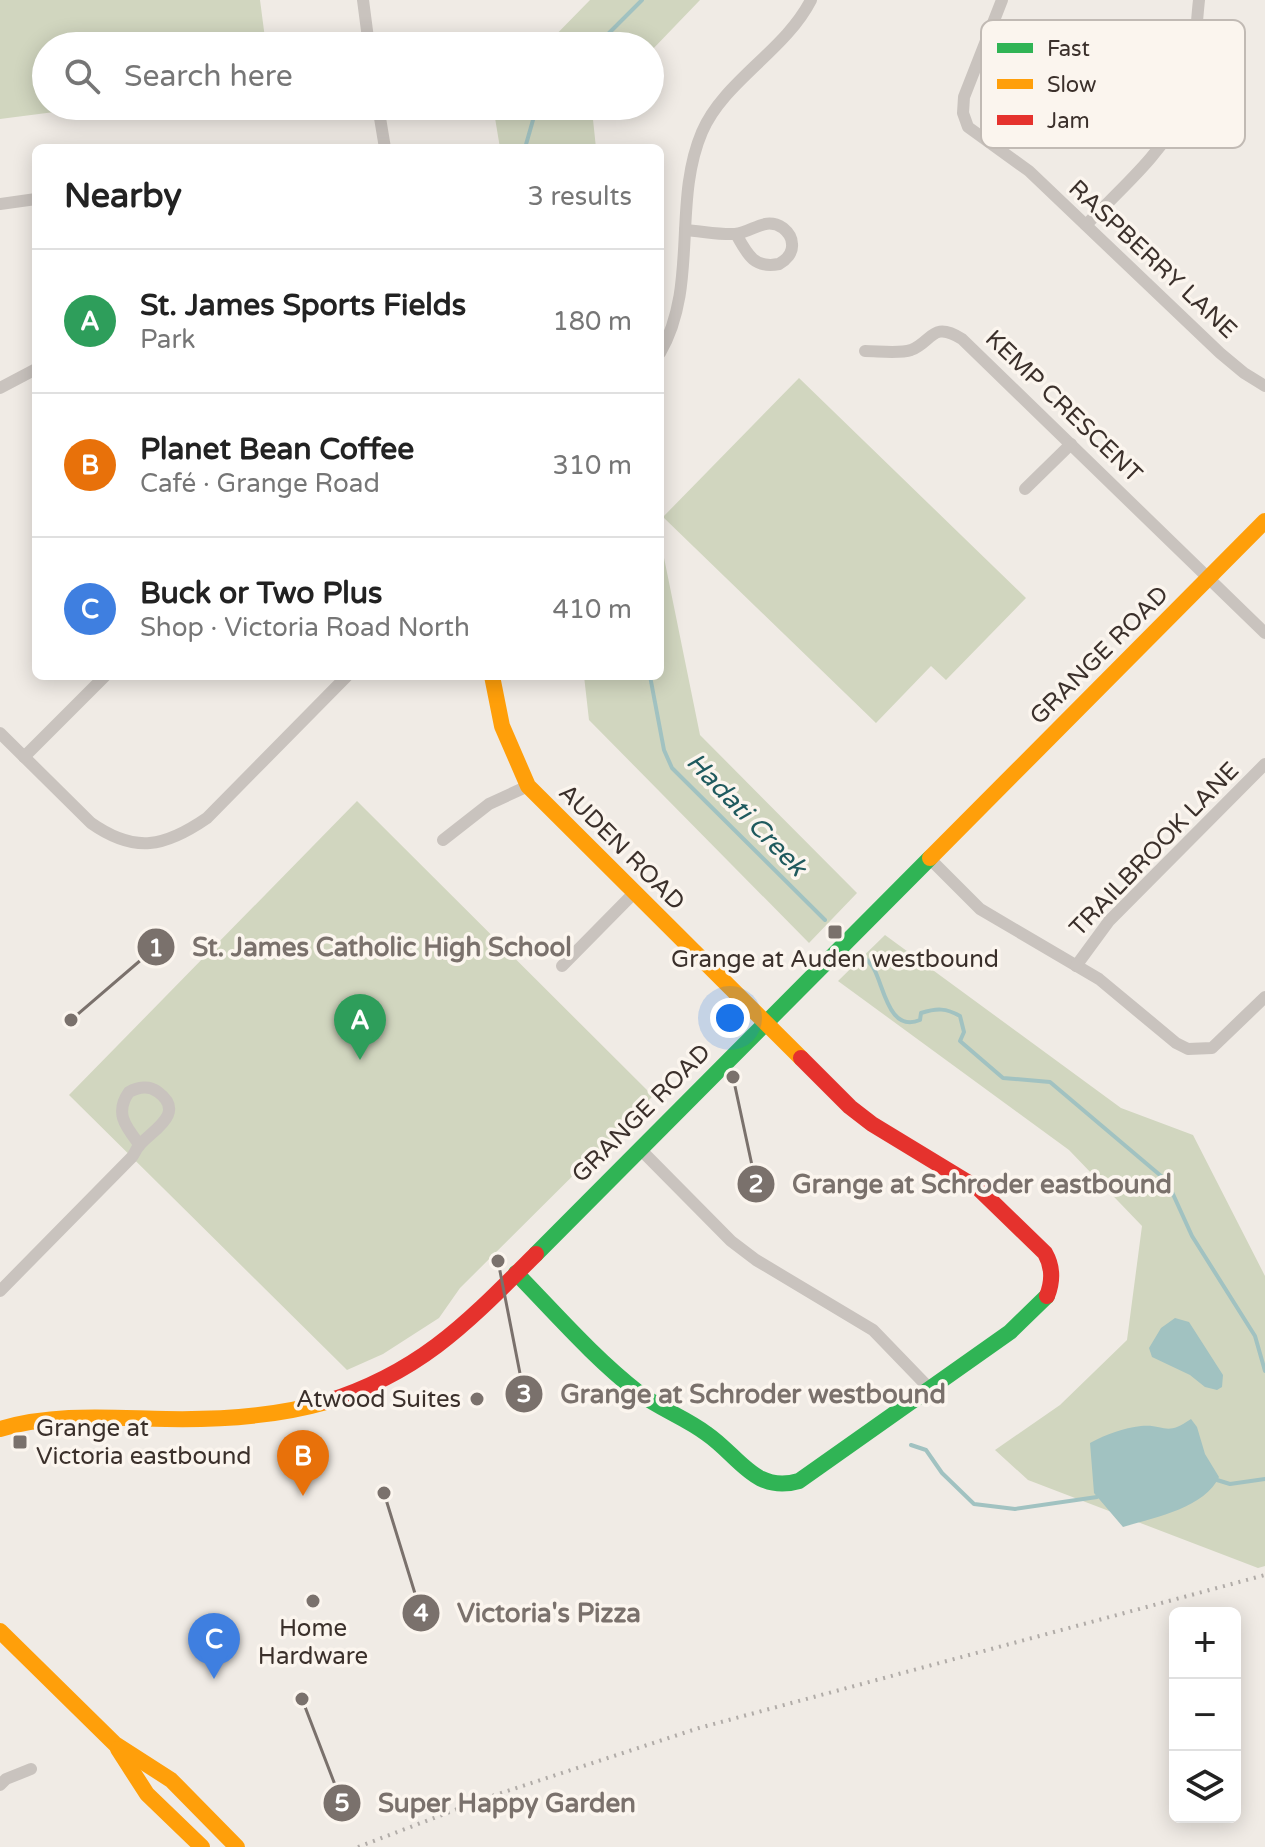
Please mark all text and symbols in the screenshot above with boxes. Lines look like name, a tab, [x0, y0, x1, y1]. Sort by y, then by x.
legend	[981, 20, 1245, 148]
search box	[32, 32, 664, 120]
text: Fast	[1047, 36, 1090, 62]
icon: search	[60, 54, 104, 98]
text: Search here	[124, 58, 293, 95]
text: Slow	[1047, 72, 1097, 98]
text: Jam	[1047, 108, 1090, 134]
street label: RASPBERRY LANE	[1063, 174, 1243, 345]
text: Nearby	[64, 176, 182, 217]
text: 3 results	[527, 181, 632, 212]
text: St. James Sports Fields	[140, 287, 466, 324]
text: A	[80, 306, 100, 337]
text: 180 m	[552, 306, 632, 337]
text: Park	[140, 324, 196, 355]
street label: KEMP CRESCENT	[979, 324, 1148, 489]
text: Planet Bean Coffee	[140, 431, 414, 468]
text: B	[81, 450, 99, 481]
text: 310 m	[552, 450, 632, 481]
text: Café · Grange Road	[140, 468, 380, 499]
text: Buck or Two Plus	[140, 575, 382, 612]
street label: GRANGE ROAD	[1024, 580, 1175, 731]
text: C	[81, 594, 99, 625]
text: 410 m	[552, 594, 632, 625]
text: Shop · Victoria Road North	[140, 612, 470, 643]
water label: Hadati Creek	[680, 746, 814, 884]
street label: TRAILBROOK LANE	[1064, 756, 1245, 943]
street label: AUDEN ROAD	[552, 778, 691, 917]
callout: St. James Catholic High School	[136, 922, 588, 972]
marker: Grange at Auden westbound	[826, 923, 844, 941]
text: St. James Catholic High School	[192, 932, 572, 963]
text: 1	[148, 934, 164, 963]
place label: Grange at Auden westbound	[671, 945, 999, 974]
pin: A	[334, 994, 386, 1060]
your location	[710, 998, 750, 1038]
street label: GRANGE ROAD	[566, 1038, 717, 1189]
callout: Grange at Schroder eastbound	[736, 1159, 1188, 1209]
text: Grange at Schroder eastbound	[792, 1169, 1172, 1200]
text: 2	[748, 1170, 764, 1199]
callout: Grange at Schroder westbound	[504, 1369, 962, 1419]
text: Grange at Schroder westbound	[560, 1379, 946, 1410]
text: 3	[516, 1380, 532, 1409]
place label: Atwood Suites	[296, 1385, 461, 1414]
marker: Atwood Suites	[468, 1390, 486, 1408]
place label: Grange at Victoria eastbound	[36, 1414, 251, 1471]
pin: B	[277, 1430, 329, 1496]
marker: Grange at Victoria eastbound	[11, 1433, 29, 1451]
callout: Victoria's Pizza	[401, 1588, 657, 1638]
marker: Home Hardware	[304, 1592, 322, 1610]
text: Victoria's Pizza	[457, 1598, 641, 1629]
text: 4	[413, 1599, 429, 1628]
map controls	[1169, 1607, 1241, 1823]
button: +	[1169, 1607, 1241, 1679]
pin: C	[188, 1613, 240, 1679]
place label: Home Hardware	[258, 1614, 368, 1671]
button: −	[1169, 1679, 1241, 1751]
button: layers	[1169, 1751, 1241, 1823]
callout: Super Happy Garden	[322, 1778, 652, 1828]
text: Super Happy Garden	[378, 1788, 636, 1819]
text: 5	[334, 1789, 350, 1818]

